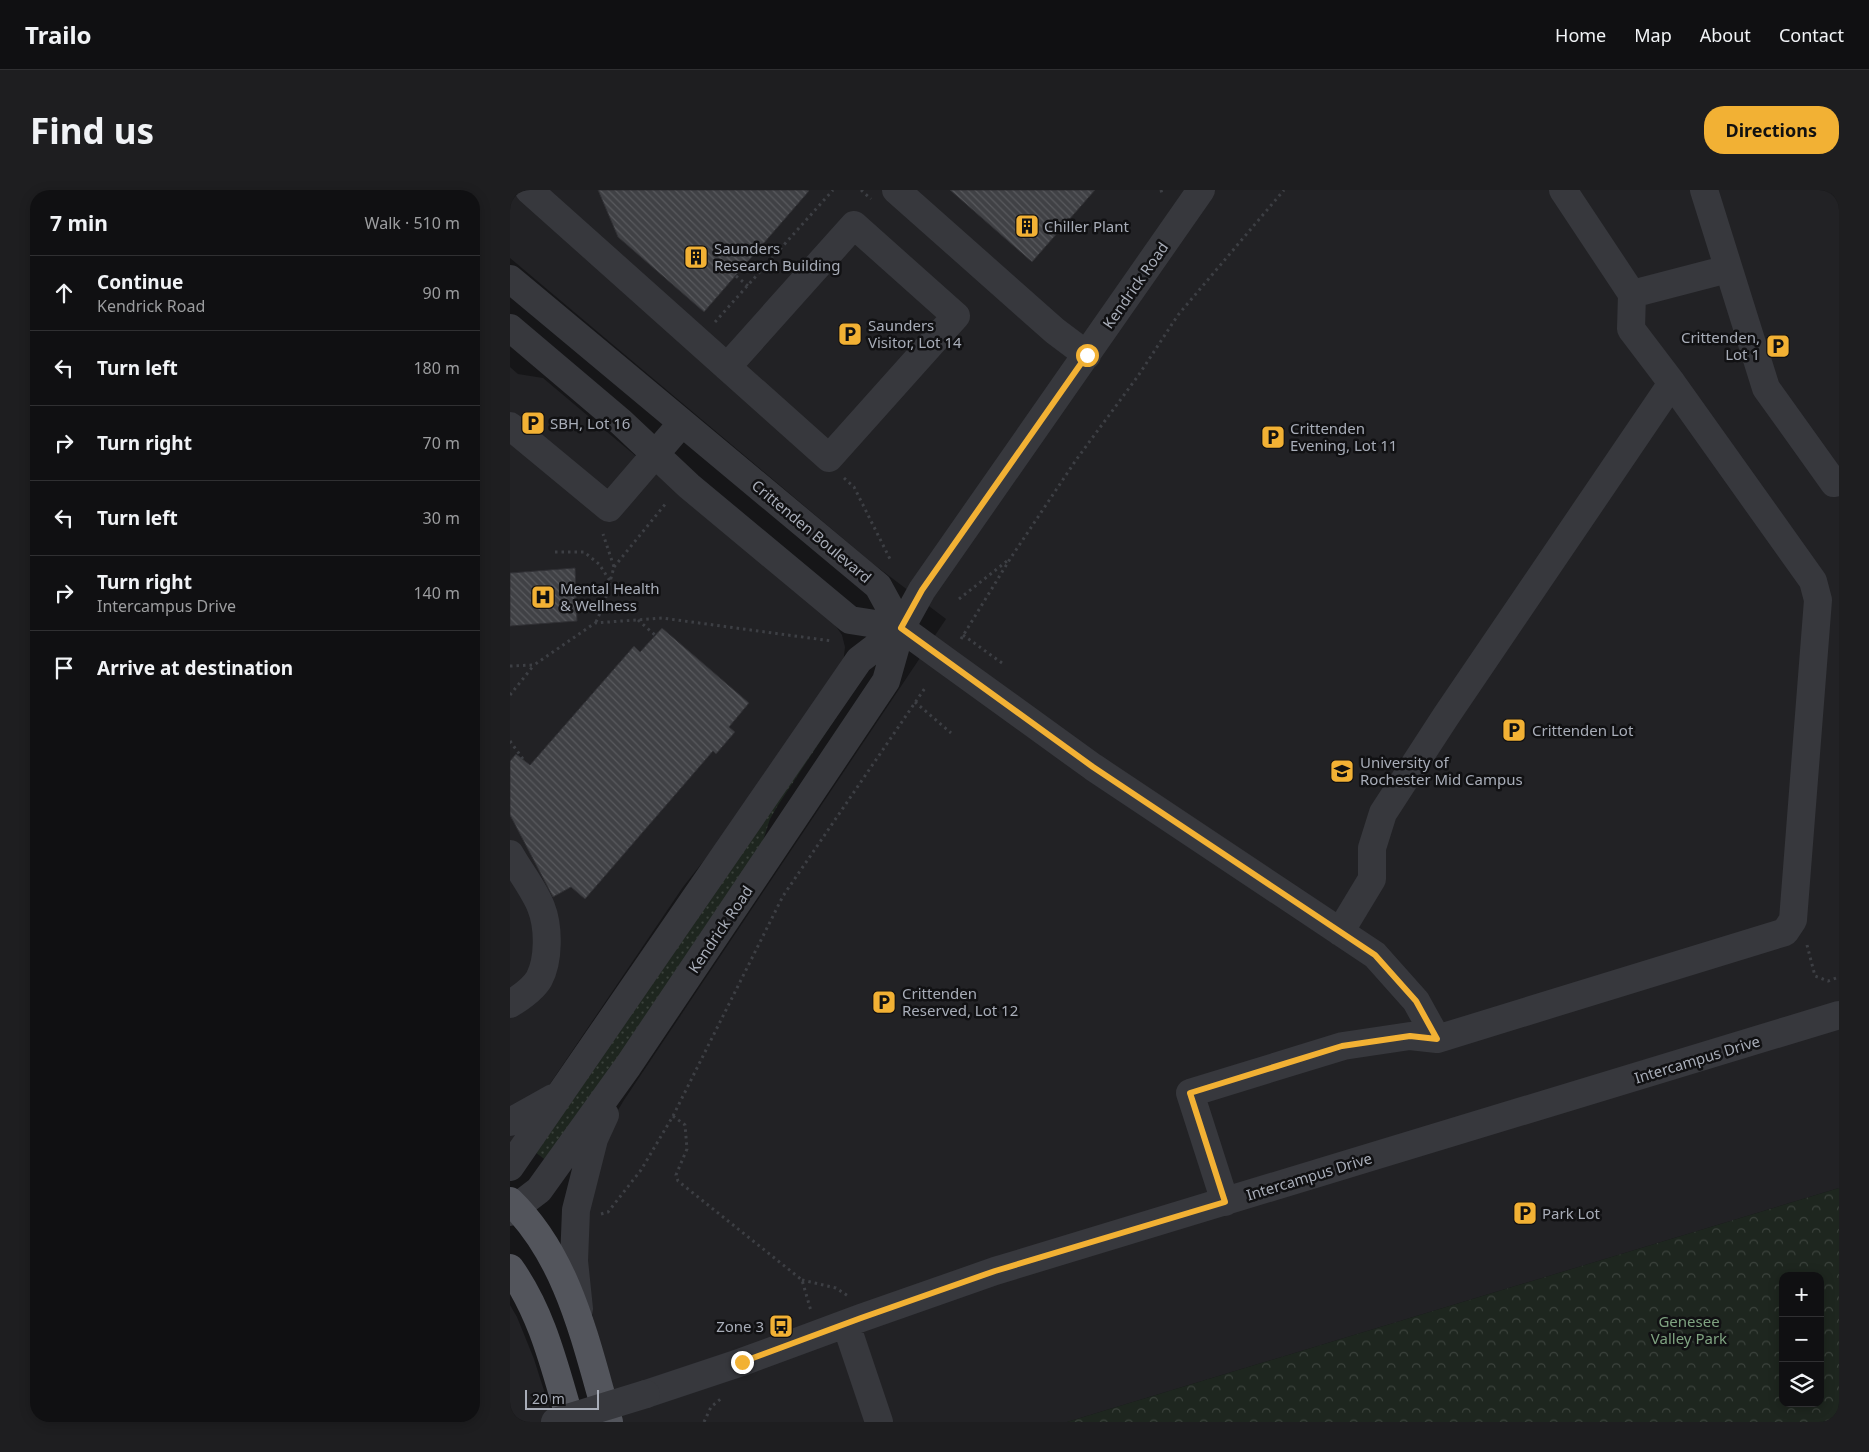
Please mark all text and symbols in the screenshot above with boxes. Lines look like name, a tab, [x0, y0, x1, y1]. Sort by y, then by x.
text: Trailo	[25, 18, 92, 51]
text: Home	[1555, 23, 1606, 47]
text: Map	[1634, 23, 1672, 47]
text: About	[1700, 23, 1751, 47]
text: Contact	[1779, 23, 1844, 47]
button: Directions	[1704, 106, 1839, 154]
text: Find us	[30, 107, 154, 154]
text: 7 min	[50, 209, 108, 237]
text: Walk · 510 m	[365, 212, 460, 234]
building icon: Chiller Plant	[1014, 213, 1040, 239]
place label: Chiller Plant	[1044, 216, 1130, 236]
place label: Saunders Research Building	[714, 238, 840, 275]
street label: Kendrick Road	[1098, 238, 1172, 332]
building icon: Saunders Research Building	[683, 244, 709, 270]
text: Continue	[97, 269, 183, 295]
icon: ahead	[50, 279, 78, 307]
text: 90 m	[423, 282, 460, 304]
text: Kendrick Road	[97, 295, 205, 317]
place label: Saunders Visitor, Lot 14	[868, 315, 962, 352]
parking icon: Saunders Visitor, Lot 14	[837, 321, 863, 347]
place label: Crittenden, Lot 1	[1681, 327, 1760, 364]
parking icon: Crittenden, Lot 1	[1765, 333, 1791, 359]
route start	[1076, 344, 1099, 367]
icon: left	[50, 354, 78, 382]
text: Turn left	[97, 355, 178, 381]
text: 180 m	[413, 357, 460, 379]
parking icon: SBH, Lot 16	[520, 410, 546, 436]
place label: SBH, Lot 16	[550, 413, 630, 433]
place label: Crittenden Evening, Lot 11	[1290, 418, 1397, 455]
parking icon: Crittenden Evening, Lot 11	[1260, 424, 1286, 450]
icon: right	[50, 429, 78, 457]
text: Turn right	[97, 430, 192, 456]
text: 70 m	[423, 432, 460, 454]
street label: Crittenden Boulevard	[748, 475, 876, 587]
icon: left	[50, 504, 78, 532]
text: Turn left	[97, 505, 178, 531]
text: 30 m	[423, 507, 460, 529]
text: Turn right	[97, 569, 192, 595]
place label: Mental Health & Wellness	[560, 578, 659, 615]
icon: right	[50, 579, 78, 607]
text: 140 m	[413, 582, 460, 604]
hospital icon: Mental Health & Wellness	[530, 584, 556, 610]
text: Intercampus Drive	[97, 595, 236, 617]
icon: arrive	[50, 654, 78, 682]
text: Arrive at destination	[97, 655, 293, 681]
parking icon: Crittenden Lot	[1501, 717, 1527, 743]
place label: Crittenden Lot	[1532, 720, 1634, 740]
place label: University of Rochester Mid Campus	[1360, 752, 1523, 789]
school or university icon: University of Rochester Mid Campus	[1329, 758, 1355, 784]
street label: Kendrick Road	[683, 881, 757, 977]
place label: Crittenden Reserved, Lot 12	[902, 983, 1018, 1020]
parking icon: Crittenden Reserved, Lot 12	[871, 989, 897, 1015]
street label: Intercampus Drive	[1632, 1030, 1762, 1088]
street label: Intercampus Drive	[1244, 1147, 1374, 1205]
parking icon: Park Lot	[1512, 1200, 1538, 1226]
place label: Park Lot	[1542, 1203, 1601, 1223]
map controls	[1779, 1272, 1824, 1407]
button: +	[1779, 1272, 1824, 1317]
park label: Genesee Valley Park	[1651, 1311, 1727, 1348]
bus stop icon: Zone 3	[768, 1313, 794, 1339]
place label: Zone 3	[716, 1316, 764, 1336]
button: −	[1779, 1317, 1824, 1362]
route end	[731, 1351, 754, 1374]
button: layers	[1779, 1362, 1824, 1407]
scale bar	[525, 1387, 599, 1410]
text: 20 m	[532, 1389, 565, 1408]

